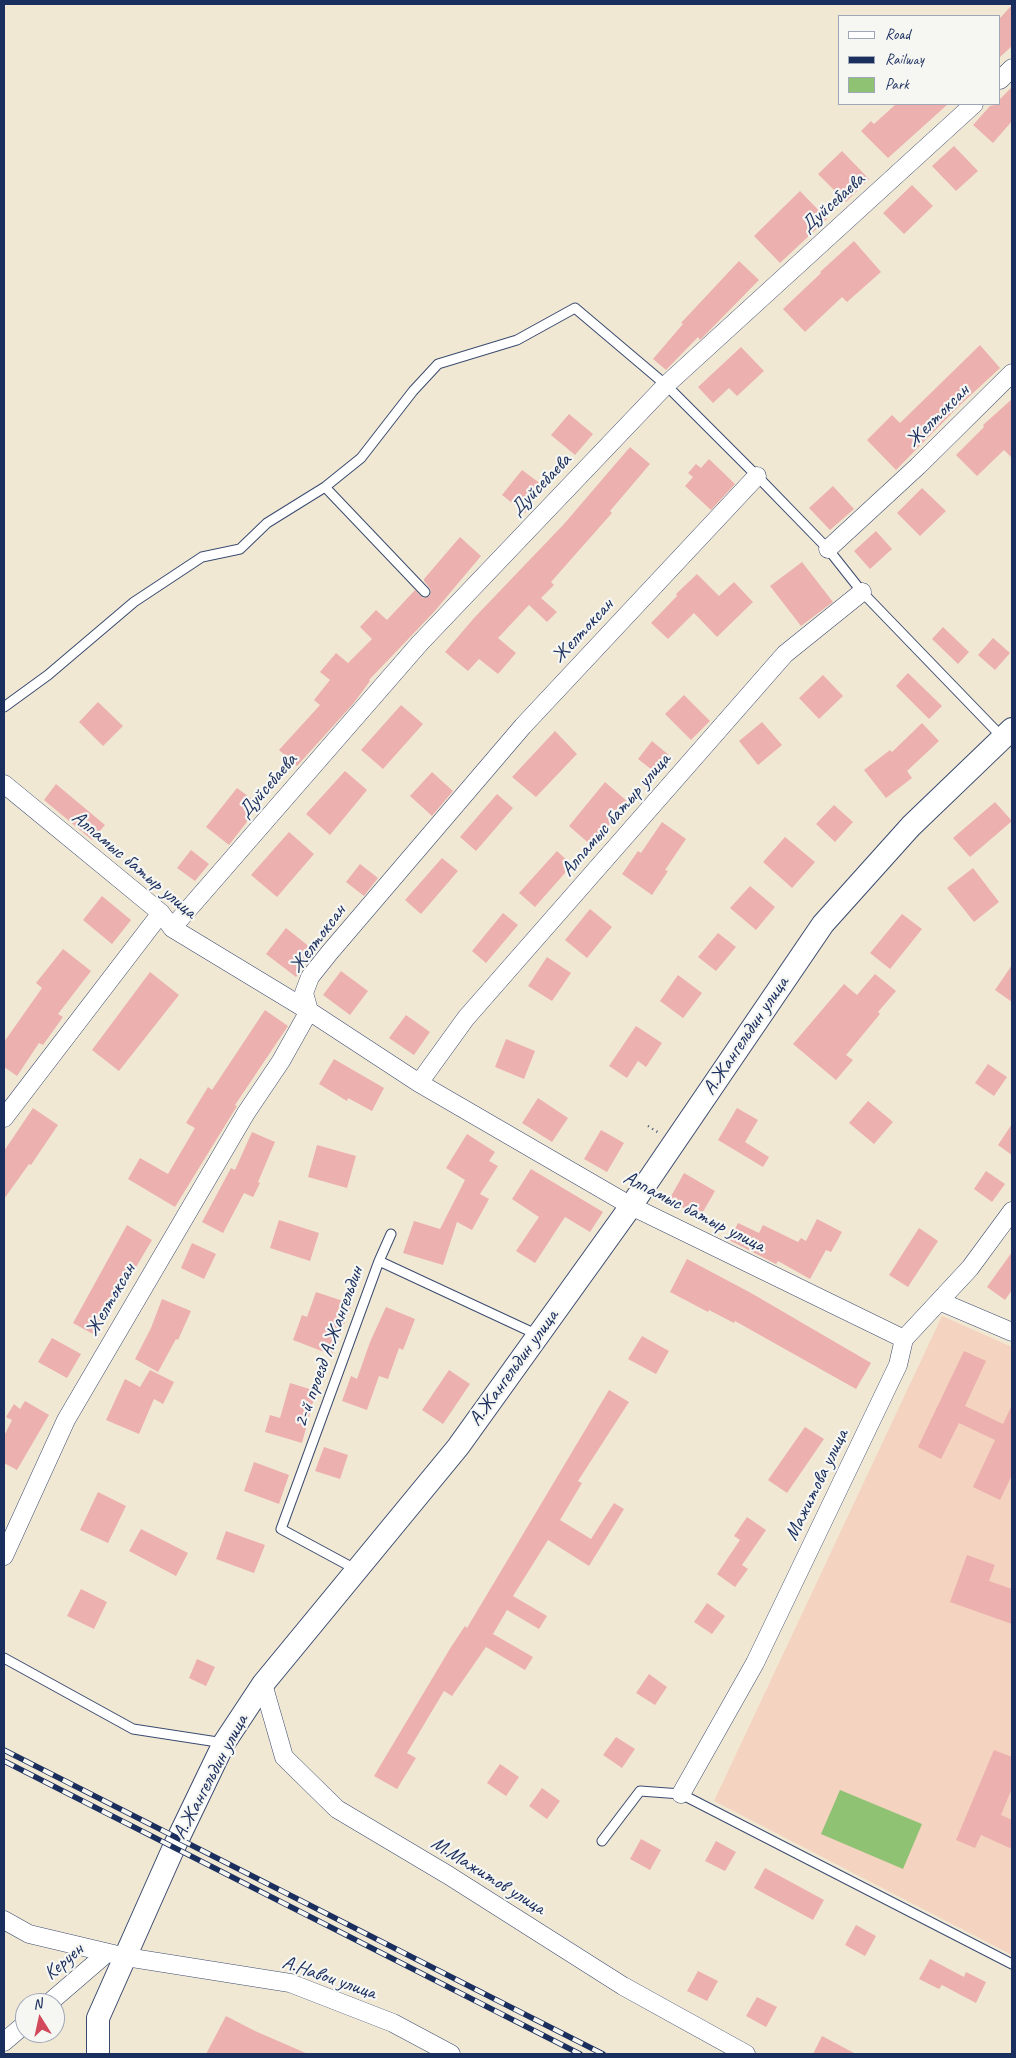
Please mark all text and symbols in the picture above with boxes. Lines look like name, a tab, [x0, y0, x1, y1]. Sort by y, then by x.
legend	[838, 15, 1001, 105]
text: Road	[885, 25, 910, 44]
text: Railway	[885, 50, 924, 69]
text: Park	[885, 75, 909, 94]
street label: Дуйсебаева	[796, 168, 870, 238]
street label: Желтоксан	[901, 379, 975, 453]
street label: Дуйсебаева	[505, 449, 577, 521]
street label: Желтоксан	[547, 594, 619, 668]
street label: Алпамыс батыр улица	[556, 748, 676, 882]
street label: Дуйсебаева	[233, 749, 303, 823]
street label: Алпамыс батыр улица	[67, 806, 201, 924]
street label: Желтоксан	[284, 900, 352, 978]
street label: А.Жангельдин улица	[698, 972, 794, 1100]
street label: Алпамыс батыр улица	[619, 1166, 769, 1258]
street label: Желтоксан	[81, 1259, 141, 1341]
street label: 2-й проезд А.Жангельдин	[289, 1263, 369, 1431]
street label: А.Жангельдин улица	[464, 1305, 564, 1431]
street label: Мажитова улица	[780, 1426, 854, 1544]
street label: А.Жангельдин улица	[168, 1711, 254, 1843]
street label: М.Мажитов улица	[426, 1831, 550, 1921]
street label: Керуен	[39, 1938, 89, 1986]
street label: А.Навои улица	[279, 1951, 379, 2005]
north arrow	[15, 1993, 65, 2043]
text: N	[32, 1995, 43, 2013]

